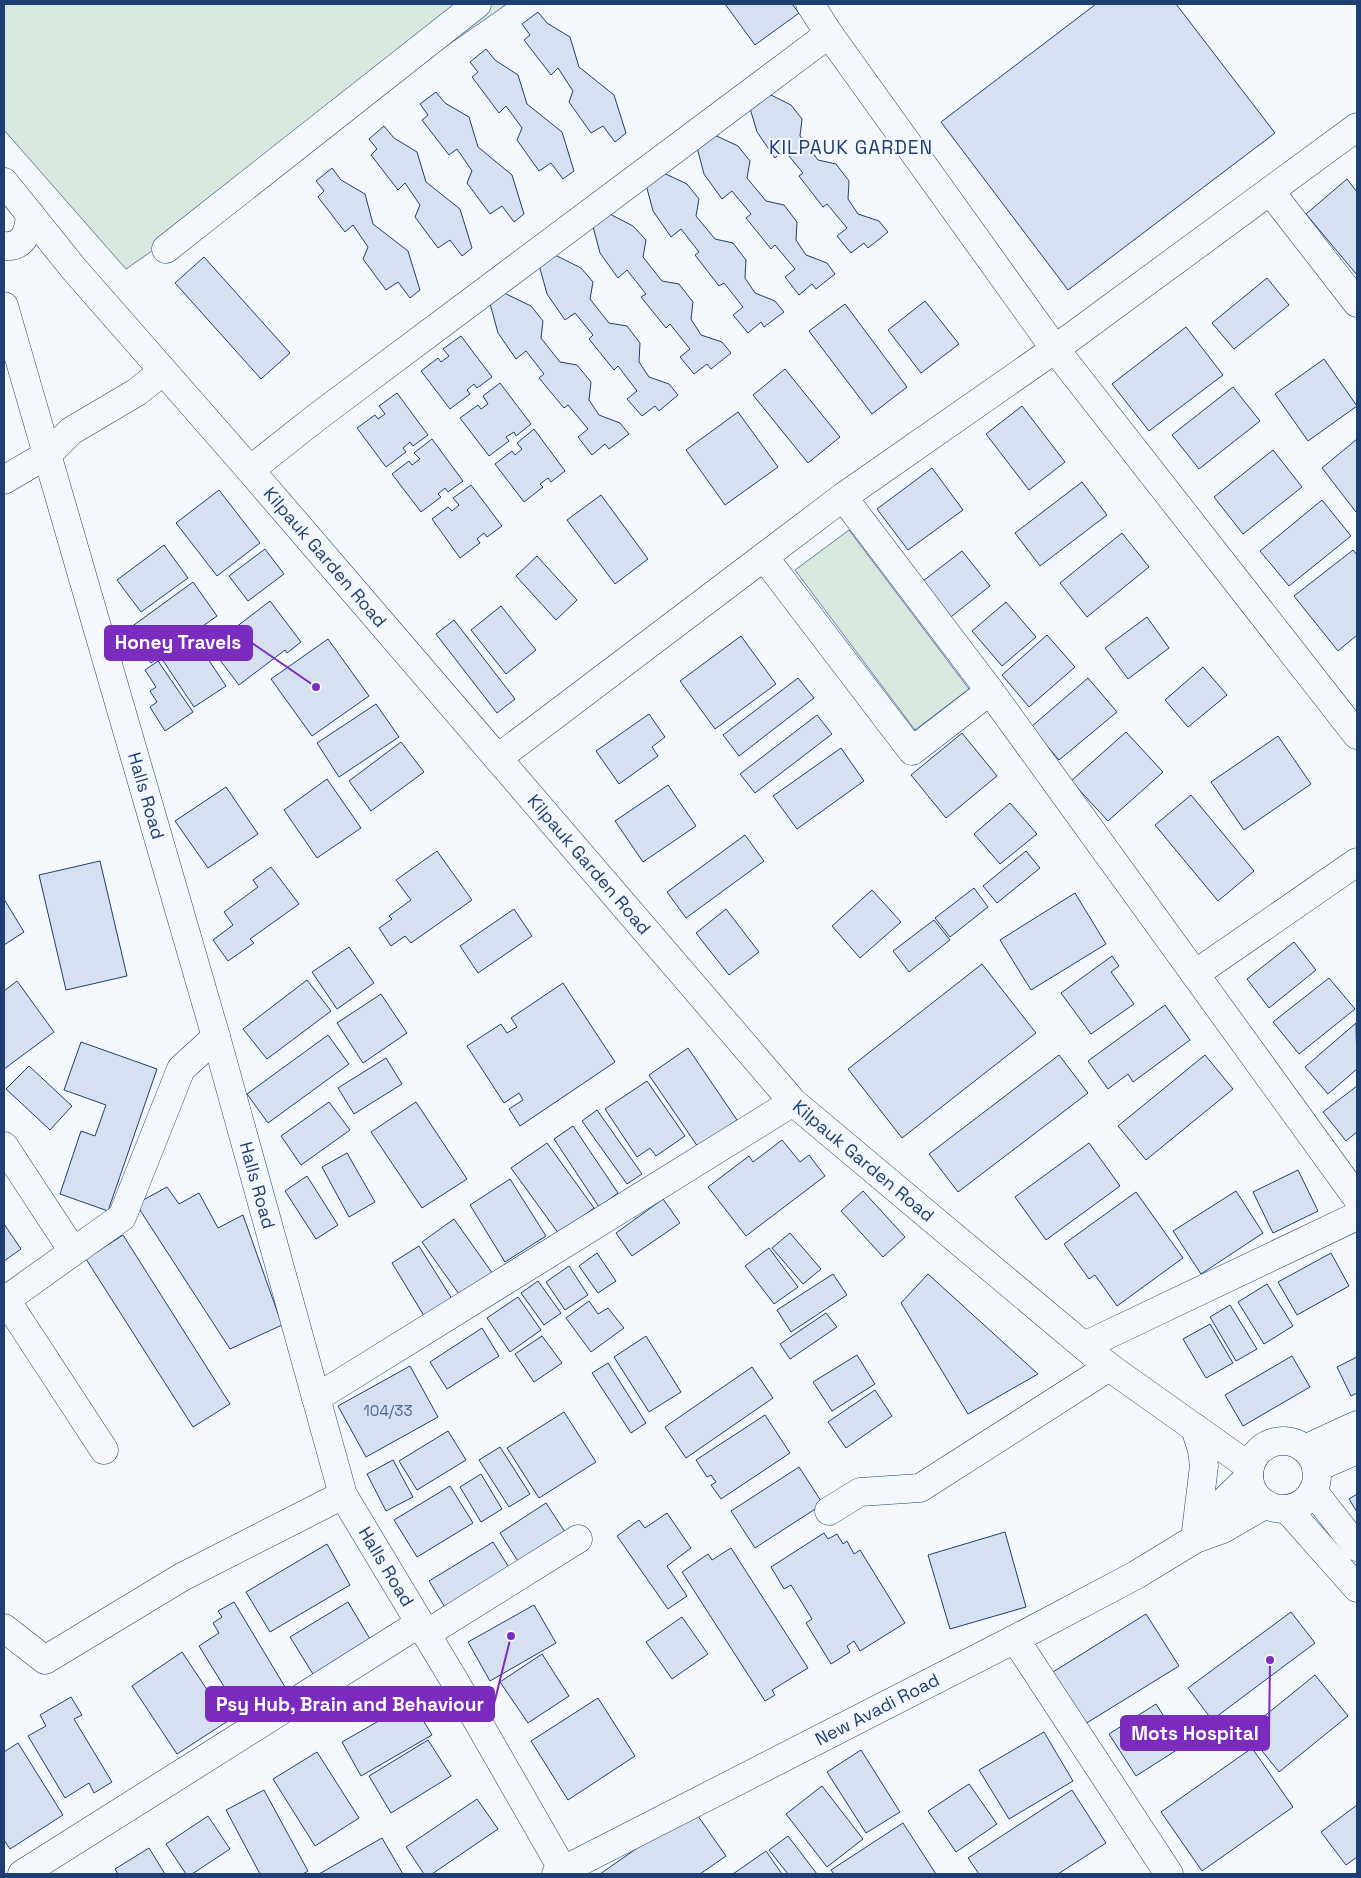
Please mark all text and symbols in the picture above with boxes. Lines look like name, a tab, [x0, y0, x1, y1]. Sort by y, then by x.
district label: KILPAUK GARDEN	[769, 135, 933, 160]
street label: Kilpauk Garden Road	[259, 482, 392, 632]
callout: Honey Travels	[105, 626, 252, 660]
text: Honey Travels	[115, 630, 241, 655]
street label: Halls Road	[123, 750, 170, 842]
street label: Kilpauk Garden Road	[523, 789, 656, 939]
street label: Kilpauk Garden Road	[788, 1095, 939, 1227]
street label: Halls Road	[235, 1139, 281, 1231]
house number: 104/33	[364, 1401, 412, 1420]
street label: Halls Road	[354, 1522, 419, 1611]
street label: New Avadi Road	[811, 1668, 943, 1750]
callout: Psy Hub, Brain and Behaviour	[206, 1687, 494, 1721]
text: Psy Hub, Brain and Behaviour	[216, 1692, 484, 1717]
callout: Mots Hospital	[1121, 1716, 1269, 1750]
text: Mots Hospital	[1131, 1721, 1259, 1746]

